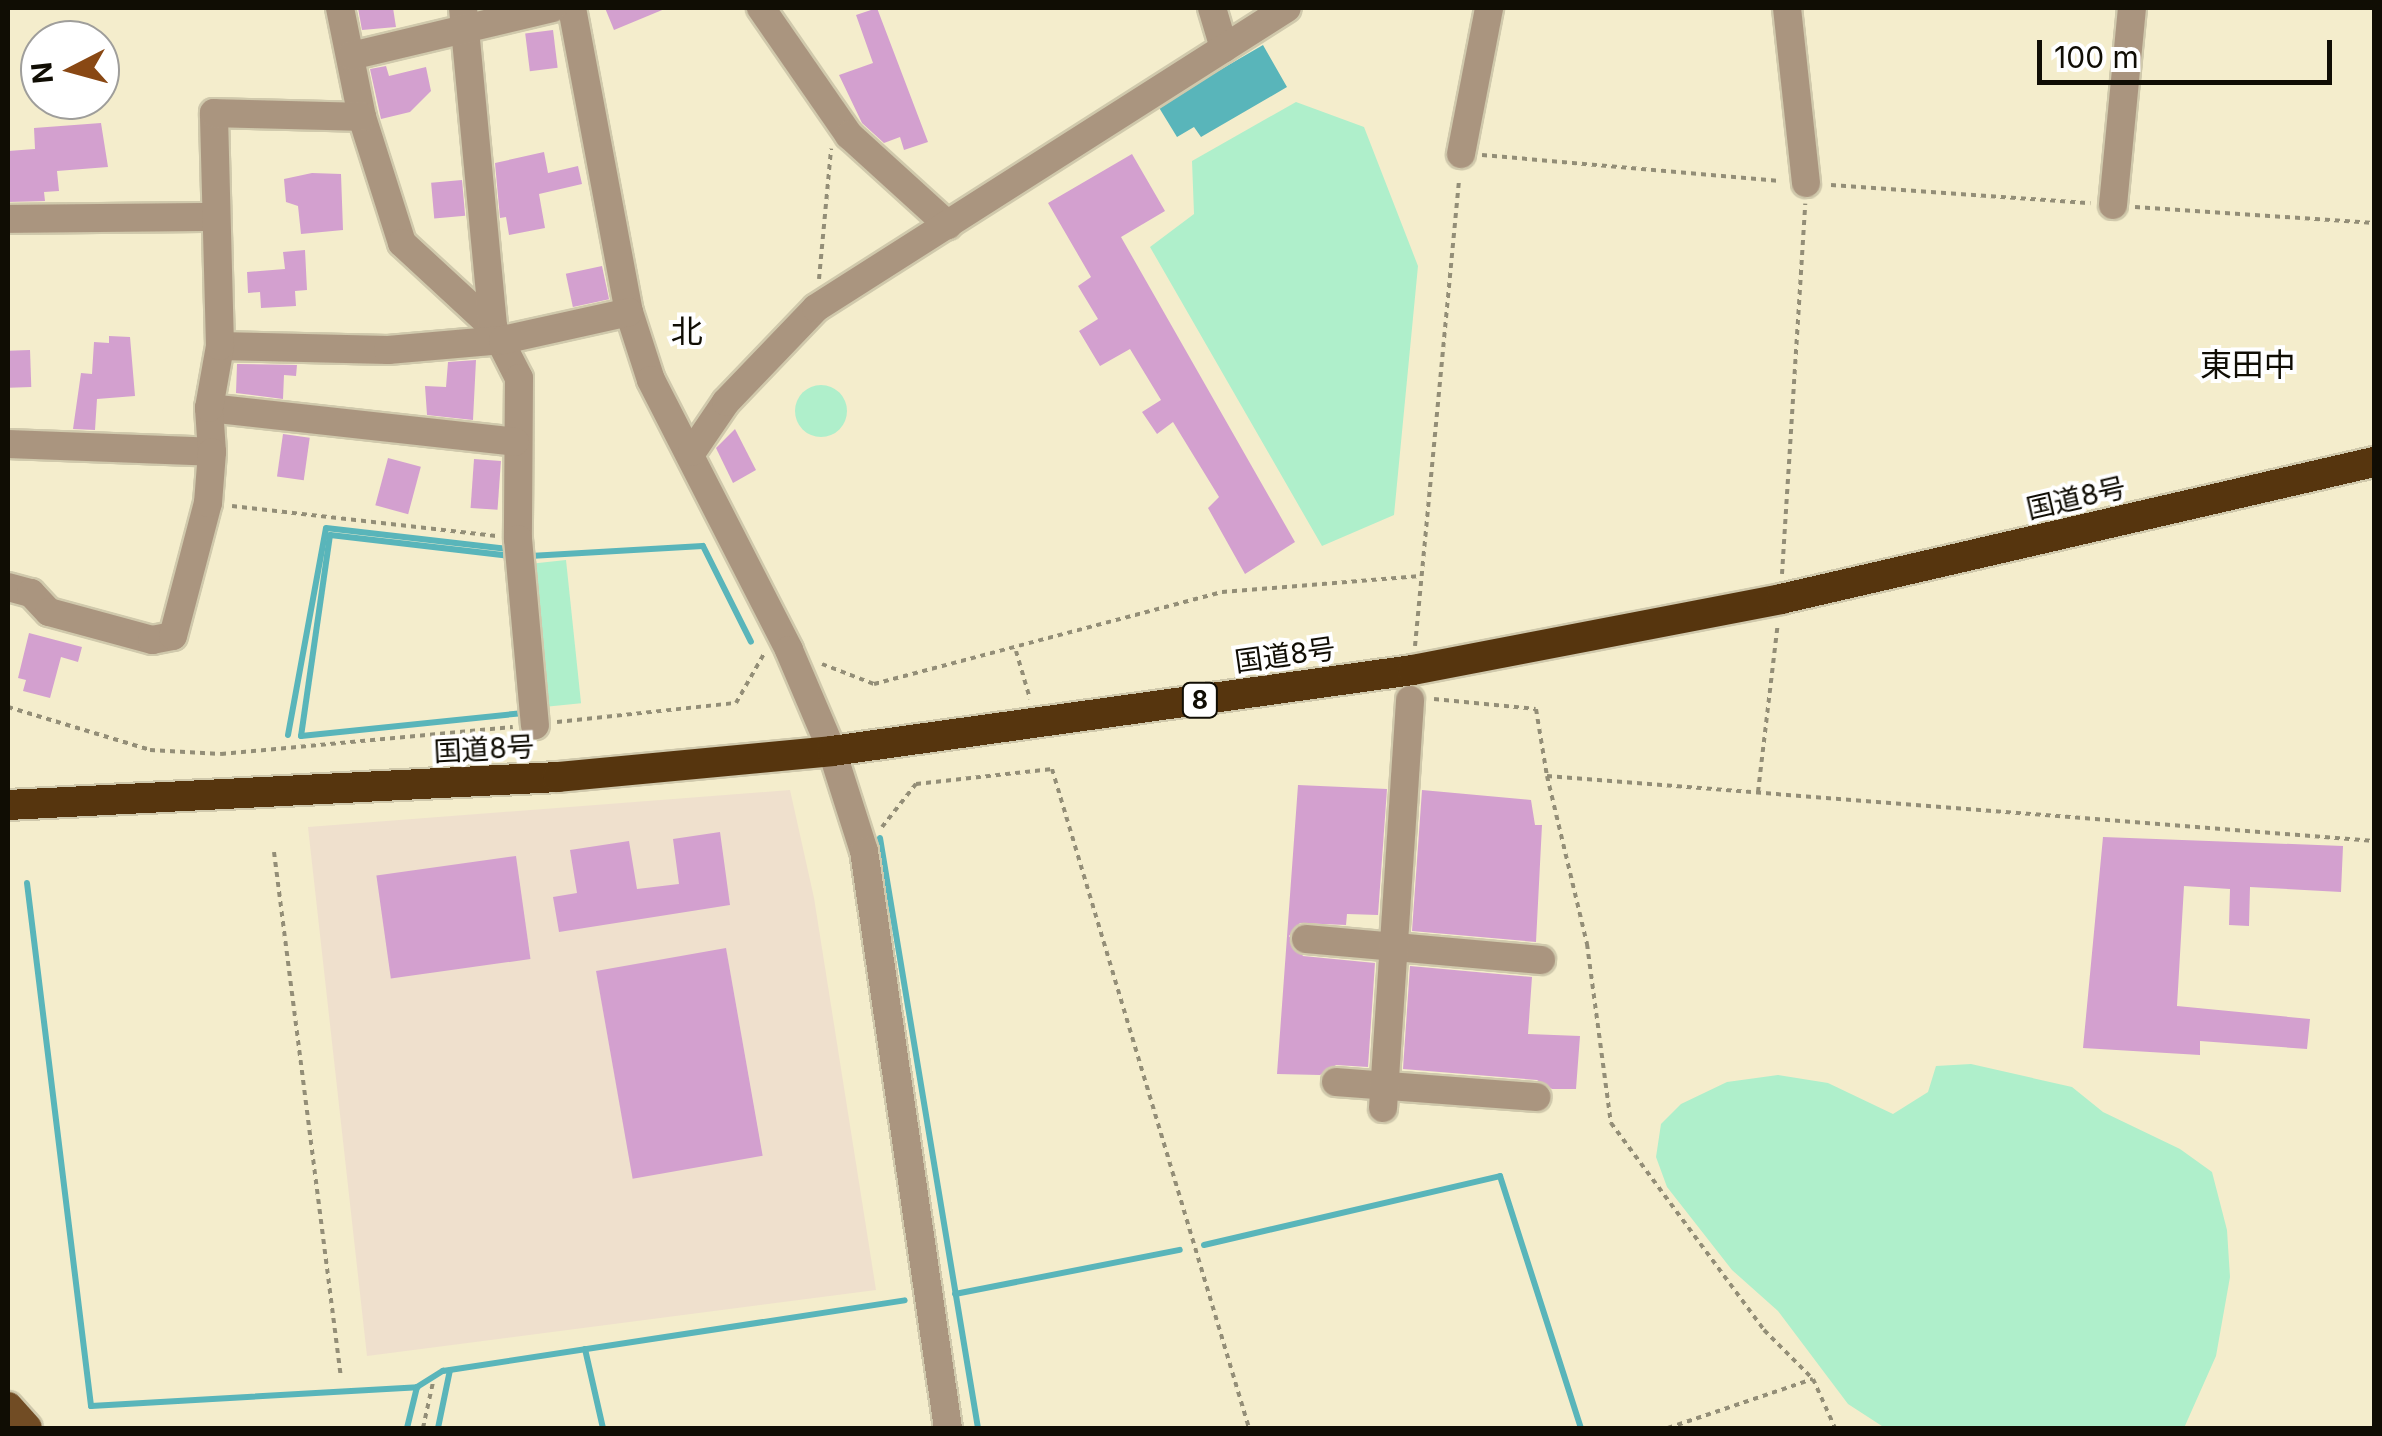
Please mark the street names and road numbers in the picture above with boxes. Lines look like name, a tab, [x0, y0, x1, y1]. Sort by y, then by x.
street label: 国道8号	[2023, 470, 2129, 526]
street label: 国道8号	[1232, 631, 1338, 679]
road number: 8	[1180, 680, 1220, 720]
street label: 国道8号	[433, 730, 535, 768]

